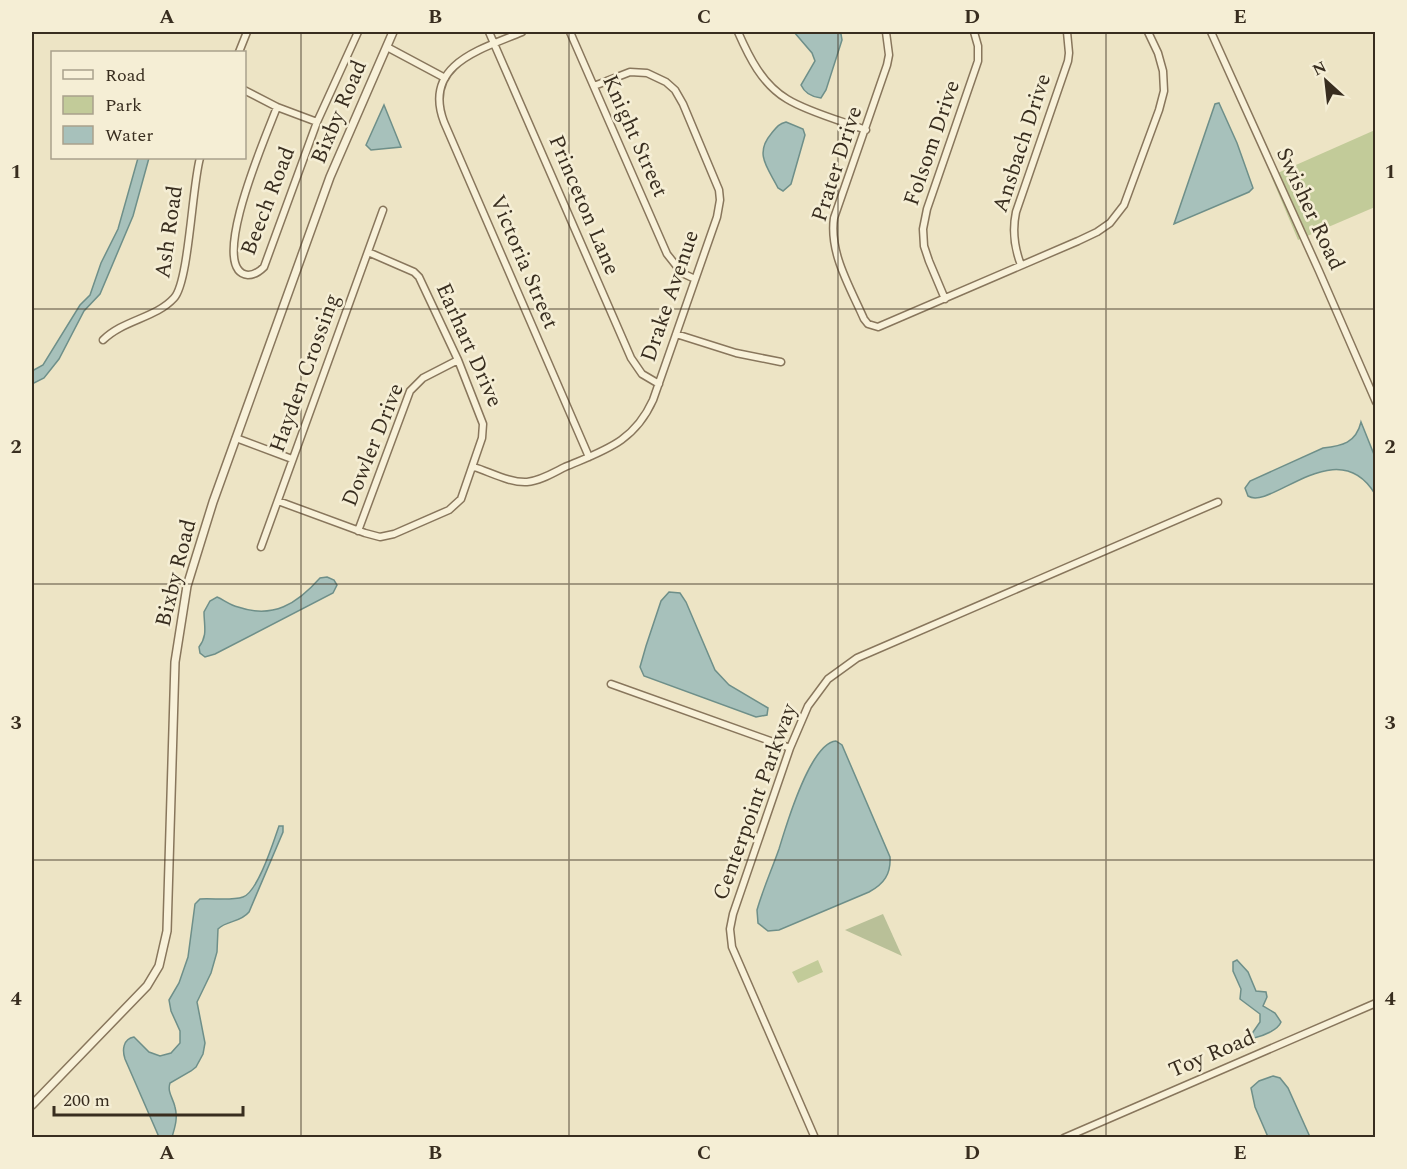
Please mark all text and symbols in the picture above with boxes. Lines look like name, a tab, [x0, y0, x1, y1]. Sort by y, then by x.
text: A	[159, 2, 175, 32]
text: B	[428, 2, 442, 32]
text: C	[697, 2, 711, 32]
text: D	[964, 2, 980, 32]
text: E	[1233, 2, 1247, 32]
legend	[51, 51, 246, 159]
north arrow	[1296, 51, 1356, 111]
street label: Bixby Road	[302, 55, 376, 169]
text: N	[1308, 55, 1331, 82]
text: Road	[105, 62, 146, 89]
street label: Knight Street	[593, 69, 677, 203]
street label: Ansbach Drive	[984, 69, 1060, 217]
street label: Folsom Drive	[895, 76, 969, 210]
text: Park	[105, 92, 142, 119]
street label: Prater Drive	[803, 102, 871, 226]
text: Water	[105, 122, 153, 149]
street label: Princeton Lane	[540, 130, 628, 280]
street label: Beech Road	[232, 142, 304, 260]
street label: Swisher Road	[1267, 142, 1353, 276]
text: 1	[10, 157, 22, 187]
text: 1	[1384, 157, 1396, 187]
street label: Ash Road	[146, 183, 192, 281]
street label: Victoria Street	[481, 190, 567, 334]
street label: Drake Avenue	[632, 226, 708, 366]
street label: Earhart Drive	[427, 277, 511, 413]
street label: Hayden Crossing	[261, 289, 349, 457]
street label: Dowler Drive	[333, 378, 413, 512]
text: 2	[10, 432, 22, 462]
text: 2	[1384, 432, 1396, 462]
street label: Bixby Road	[147, 516, 205, 630]
street label: Centerpoint Parkway	[704, 698, 806, 905]
text: 3	[10, 708, 22, 738]
text: 3	[1384, 708, 1396, 738]
text: 4	[10, 984, 22, 1014]
text: 4	[1384, 984, 1396, 1014]
street label: Toy Road	[1164, 1021, 1260, 1087]
scale bar	[54, 1079, 243, 1117]
text: 200 m	[63, 1087, 110, 1114]
text: A	[159, 1138, 175, 1168]
text: B	[428, 1138, 442, 1168]
text: C	[697, 1138, 711, 1168]
text: D	[964, 1138, 980, 1168]
text: E	[1233, 1138, 1247, 1168]

